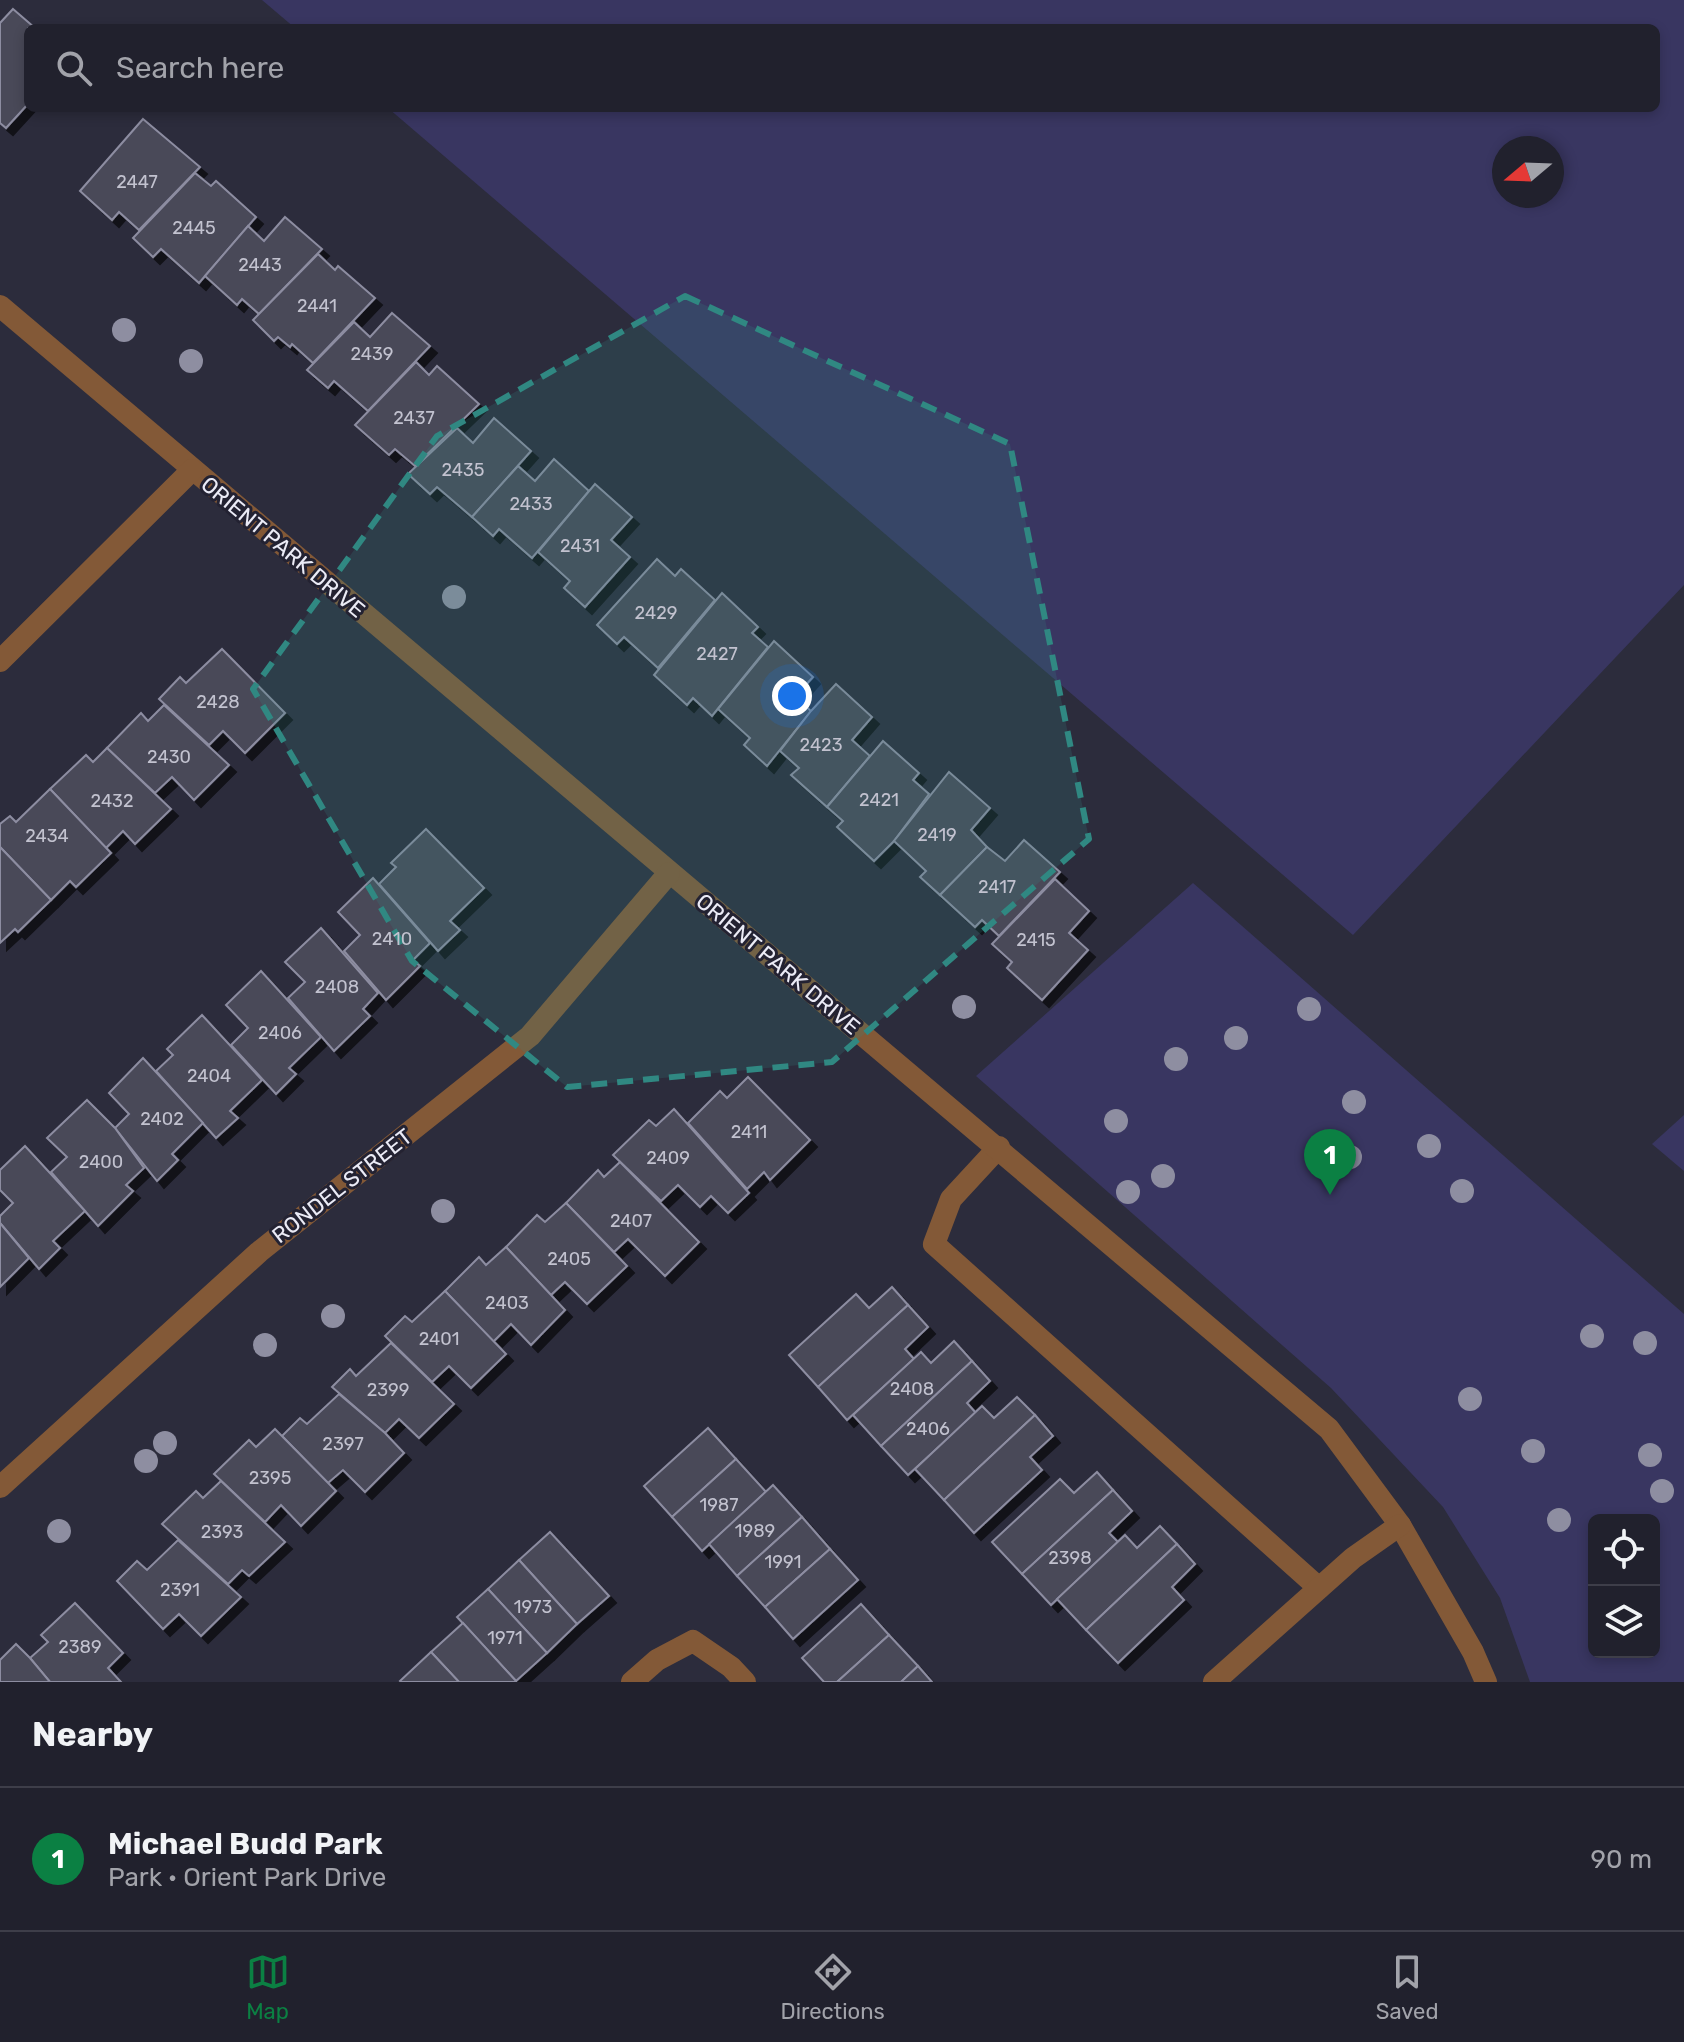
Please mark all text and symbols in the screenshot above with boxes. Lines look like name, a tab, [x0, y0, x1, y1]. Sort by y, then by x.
search box	[24, 24, 1660, 112]
icon: search	[52, 46, 96, 90]
text: Search here	[116, 50, 284, 86]
north arrow	[1492, 136, 1564, 208]
house number: 2447	[116, 171, 158, 193]
house number: 2445	[172, 217, 216, 239]
house number: 2443	[238, 254, 282, 276]
house number: 2441	[297, 295, 337, 317]
house number: 2439	[350, 343, 394, 365]
house number: 2437	[393, 407, 435, 429]
house number: 2435	[441, 459, 485, 481]
street label: ORIENT PARK DRIVE	[196, 471, 370, 623]
house number: 2433	[509, 493, 553, 515]
house number: 2431	[560, 535, 600, 557]
house number: 2429	[635, 602, 677, 624]
house number: 2427	[696, 643, 738, 665]
your location	[772, 676, 812, 716]
house number: 2428	[196, 691, 240, 713]
house number: 2423	[800, 734, 842, 756]
house number: 2430	[147, 746, 191, 768]
house number: 2421	[859, 789, 899, 811]
house number: 2432	[91, 790, 133, 812]
house number: 2419	[917, 824, 957, 846]
house number: 2434	[25, 825, 69, 847]
house number: 2417	[978, 876, 1016, 898]
street label: ORIENT PARK DRIVE	[691, 888, 865, 1040]
house number: 2410	[372, 928, 412, 950]
house number: 2415	[1016, 929, 1056, 951]
house number: 2408	[315, 976, 359, 998]
house number: 2406	[258, 1022, 302, 1044]
house number: 2404	[187, 1065, 231, 1087]
house number: 2402	[140, 1108, 184, 1130]
house number: 2411	[731, 1121, 767, 1143]
street label: RONDEL STREET	[267, 1123, 418, 1249]
pin: 1	[1304, 1129, 1356, 1195]
house number: 2409	[646, 1147, 690, 1169]
house number: 2400	[79, 1151, 123, 1173]
house number: 2407	[610, 1210, 652, 1232]
house number: 2405	[547, 1248, 591, 1270]
house number: 2403	[485, 1292, 529, 1314]
house number: 2401	[419, 1328, 459, 1350]
house number: 2408	[890, 1378, 934, 1400]
house number: 2399	[367, 1379, 409, 1401]
house number: 2406	[906, 1418, 950, 1440]
house number: 2397	[322, 1433, 364, 1455]
house number: 2395	[249, 1467, 291, 1489]
house number: 1987	[699, 1494, 739, 1516]
map controls	[1588, 1514, 1660, 1658]
button: locate	[1588, 1514, 1660, 1586]
house number: 1989	[735, 1520, 775, 1542]
house number: 2393	[201, 1521, 243, 1543]
house number: 2398	[1048, 1547, 1092, 1569]
house number: 1991	[765, 1551, 801, 1573]
house number: 2391	[160, 1579, 200, 1601]
button: layers	[1588, 1586, 1660, 1658]
house number: 1973	[514, 1596, 552, 1618]
house number: 1971	[487, 1627, 523, 1649]
house number: 2389	[58, 1636, 102, 1658]
text: Nearby	[32, 1714, 153, 1755]
text: Michael Budd Park	[108, 1826, 383, 1862]
text: 1	[52, 1844, 64, 1875]
text: 90 m	[1591, 1844, 1652, 1875]
text: Park · Orient Park Drive	[108, 1862, 386, 1893]
tab: Map	[246, 1950, 290, 2025]
tab: Directions	[781, 1950, 885, 2025]
tab: Saved	[1376, 1950, 1439, 2025]

